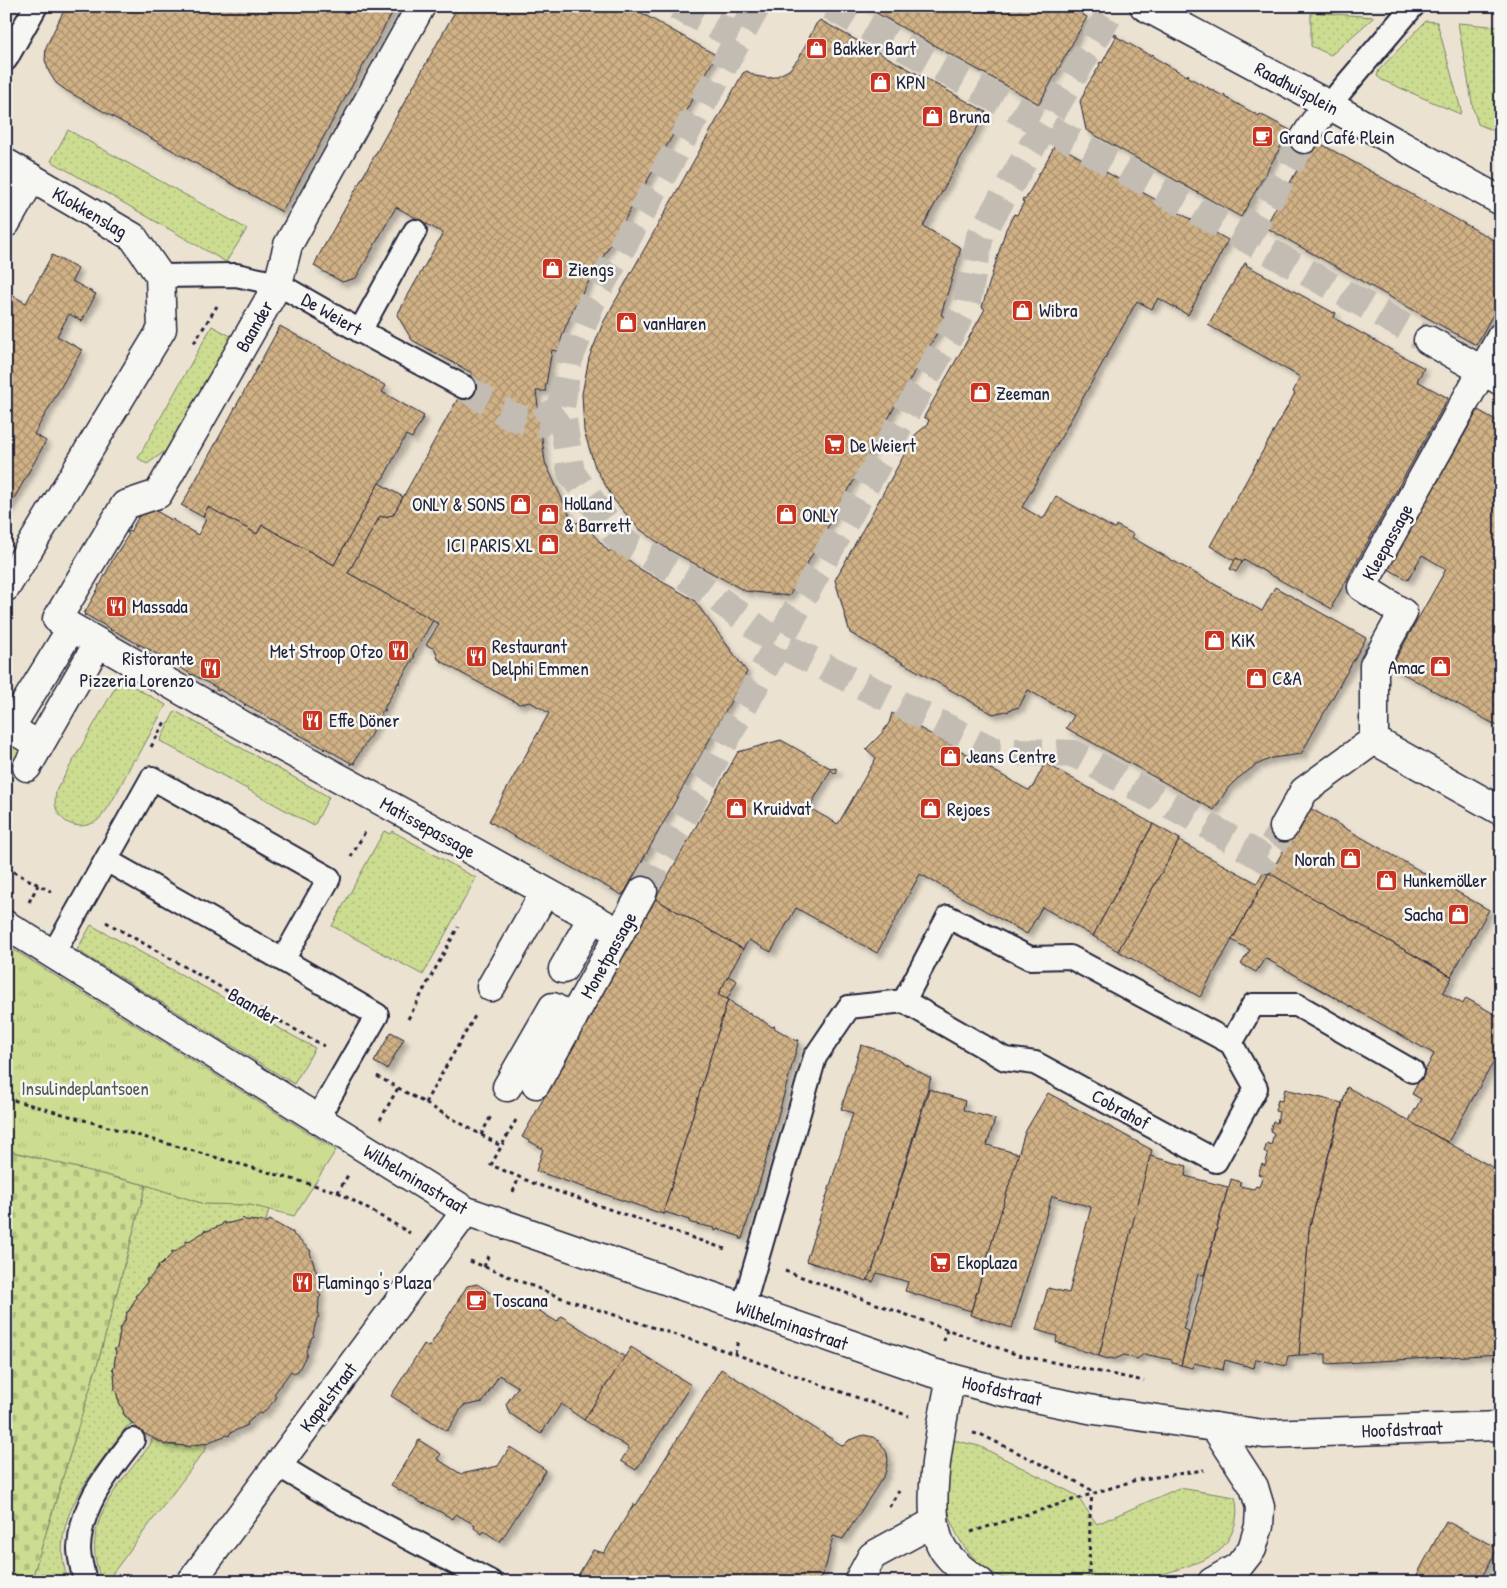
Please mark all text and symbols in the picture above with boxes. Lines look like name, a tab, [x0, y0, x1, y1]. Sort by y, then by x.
place label: Bakker Bart	[833, 35, 916, 61]
shop icon: Bakker Bart	[805, 36, 829, 60]
street label: Raadhuisplein	[1250, 55, 1344, 121]
place label: KPN	[896, 69, 925, 95]
shop icon: KPN	[868, 70, 892, 94]
place label: Bruna	[949, 103, 990, 129]
shop icon: Bruna	[921, 104, 945, 128]
place label: Grand Café Plein	[1279, 124, 1394, 150]
cafe icon: Grand Café Plein	[1251, 125, 1275, 149]
street label: Klokkenslag	[48, 180, 132, 244]
place label: Ziengs	[568, 256, 614, 282]
shop icon: Ziengs	[540, 257, 564, 281]
street label: De Weiert	[297, 286, 367, 342]
street label: Baander	[229, 295, 279, 356]
place label: Wibra	[1039, 297, 1078, 323]
shop icon: Wibra	[1011, 298, 1035, 322]
place label: vanHaren	[643, 310, 706, 336]
shop icon: vanHaren	[615, 311, 639, 335]
place label: Zeeman	[996, 380, 1050, 406]
shop icon: Zeeman	[968, 381, 992, 405]
place label: De Weiert	[850, 432, 916, 458]
supermarket icon: De Weiert	[822, 433, 846, 457]
place label: Holland & Barrett	[564, 490, 631, 538]
place label: ONLY & SONS	[412, 491, 505, 517]
shop icon: ONLY & SONS	[509, 492, 533, 516]
street label: Kleepassage	[1355, 499, 1419, 585]
shop icon: Holland & Barrett	[536, 502, 560, 526]
place label: ONLY	[802, 502, 839, 528]
shop icon: ONLY	[774, 503, 798, 527]
place label: ICI PARIS XL	[446, 532, 533, 558]
shop icon: ICI PARIS XL	[537, 533, 561, 557]
place label: Massada	[132, 593, 188, 619]
restaurant icon: Massada	[104, 594, 128, 618]
place label: KiK	[1231, 627, 1255, 653]
shop icon: KiK	[1203, 628, 1227, 652]
place label: Restaurant Delphi Emmen	[492, 633, 589, 681]
place label: Met Stroop Ofzo	[270, 638, 383, 664]
restaurant icon: Met Stroop Ofzo	[387, 639, 411, 663]
place label: Ristorante Pizzeria Lorenzo	[79, 645, 194, 693]
restaurant icon: Restaurant Delphi Emmen	[464, 645, 488, 669]
place label: Amac	[1388, 654, 1426, 680]
shop icon: Amac	[1429, 655, 1453, 679]
restaurant icon: Ristorante Pizzeria Lorenzo	[198, 657, 222, 681]
place label: C&A	[1272, 665, 1302, 691]
shop icon: C&A	[1244, 666, 1268, 690]
place label: Effe Döner	[329, 707, 400, 733]
restaurant icon: Effe Döner	[301, 708, 325, 732]
place label: Jeans Centre	[966, 743, 1057, 769]
shop icon: Jeans Centre	[938, 744, 962, 768]
street label: Matissepassage	[376, 790, 481, 864]
place label: Kruidvat	[753, 795, 812, 821]
shop icon: Kruidvat	[725, 796, 749, 820]
place label: Rejoes	[947, 796, 990, 822]
shop icon: Rejoes	[919, 797, 943, 821]
place label: Norah	[1294, 846, 1335, 872]
shop icon: Norah	[1339, 847, 1363, 871]
place label: Hunkemöller	[1403, 867, 1488, 893]
shop icon: Hunkemöller	[1375, 868, 1399, 892]
place label: Sacha	[1404, 901, 1444, 927]
shop icon: Sacha	[1447, 902, 1471, 926]
street label: Monetpassage	[574, 907, 643, 1003]
street label: Baander	[224, 981, 285, 1031]
park label: Insulindeplantsoen	[21, 1075, 149, 1101]
street label: Cobrahof	[1087, 1082, 1155, 1136]
street label: Wilhelminastraat	[359, 1138, 473, 1221]
place label: Ekoplaza	[957, 1249, 1018, 1275]
supermarket icon: Ekoplaza	[929, 1250, 953, 1274]
place label: Flamingo's Plaza	[317, 1269, 432, 1295]
restaurant icon: Flamingo's Plaza	[290, 1270, 314, 1294]
place label: Toscana	[493, 1287, 548, 1313]
cafe icon: Toscana	[465, 1288, 489, 1312]
street label: Wilhelminastraat	[732, 1294, 852, 1357]
street label: Kapelstraat	[293, 1357, 363, 1437]
street label: Hoofdstraat	[960, 1368, 1045, 1412]
street label: Hoofdstraat	[1361, 1415, 1443, 1443]

